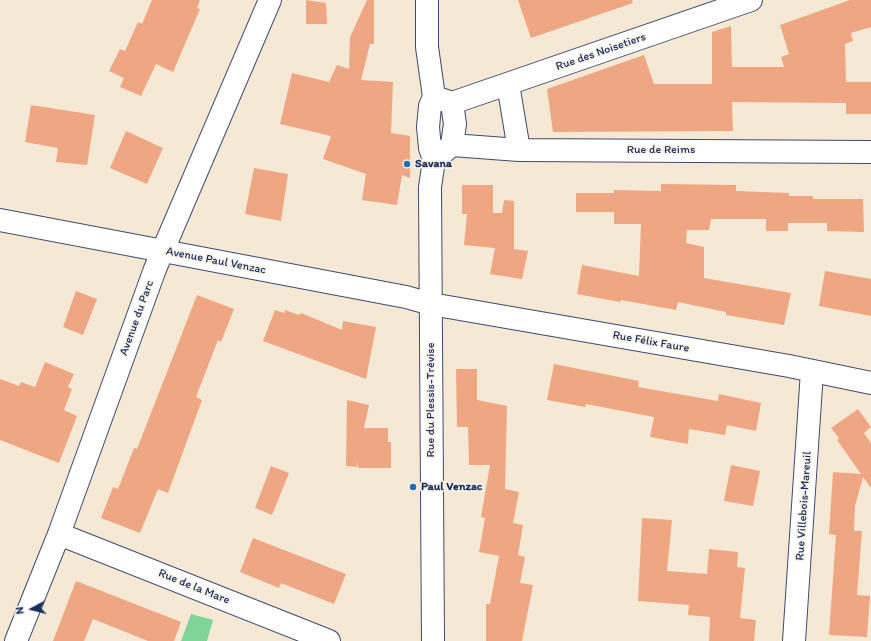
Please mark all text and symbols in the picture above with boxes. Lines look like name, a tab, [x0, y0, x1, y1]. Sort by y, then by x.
street label: Rue des Noisetiers	[554, 30, 648, 74]
street label: Rue de Reims	[627, 143, 695, 157]
place label: Savana	[415, 157, 452, 171]
marker: Savana	[402, 159, 412, 169]
street label: Avenue Paul Venzac	[165, 244, 267, 278]
street label: Avenue du Parc	[117, 278, 157, 358]
street label: Rue Félix Faure	[611, 328, 691, 356]
street label: Rue du Plessis-Trévise	[424, 343, 438, 457]
street label: Rue Villebois-Mareuil	[793, 451, 815, 561]
place label: Paul Venzac	[421, 480, 482, 494]
marker: Paul Venzac	[408, 482, 418, 492]
street label: Rue de la Mare	[156, 566, 232, 608]
north arrow	[12, 589, 52, 629]
text: N	[13, 606, 26, 615]

